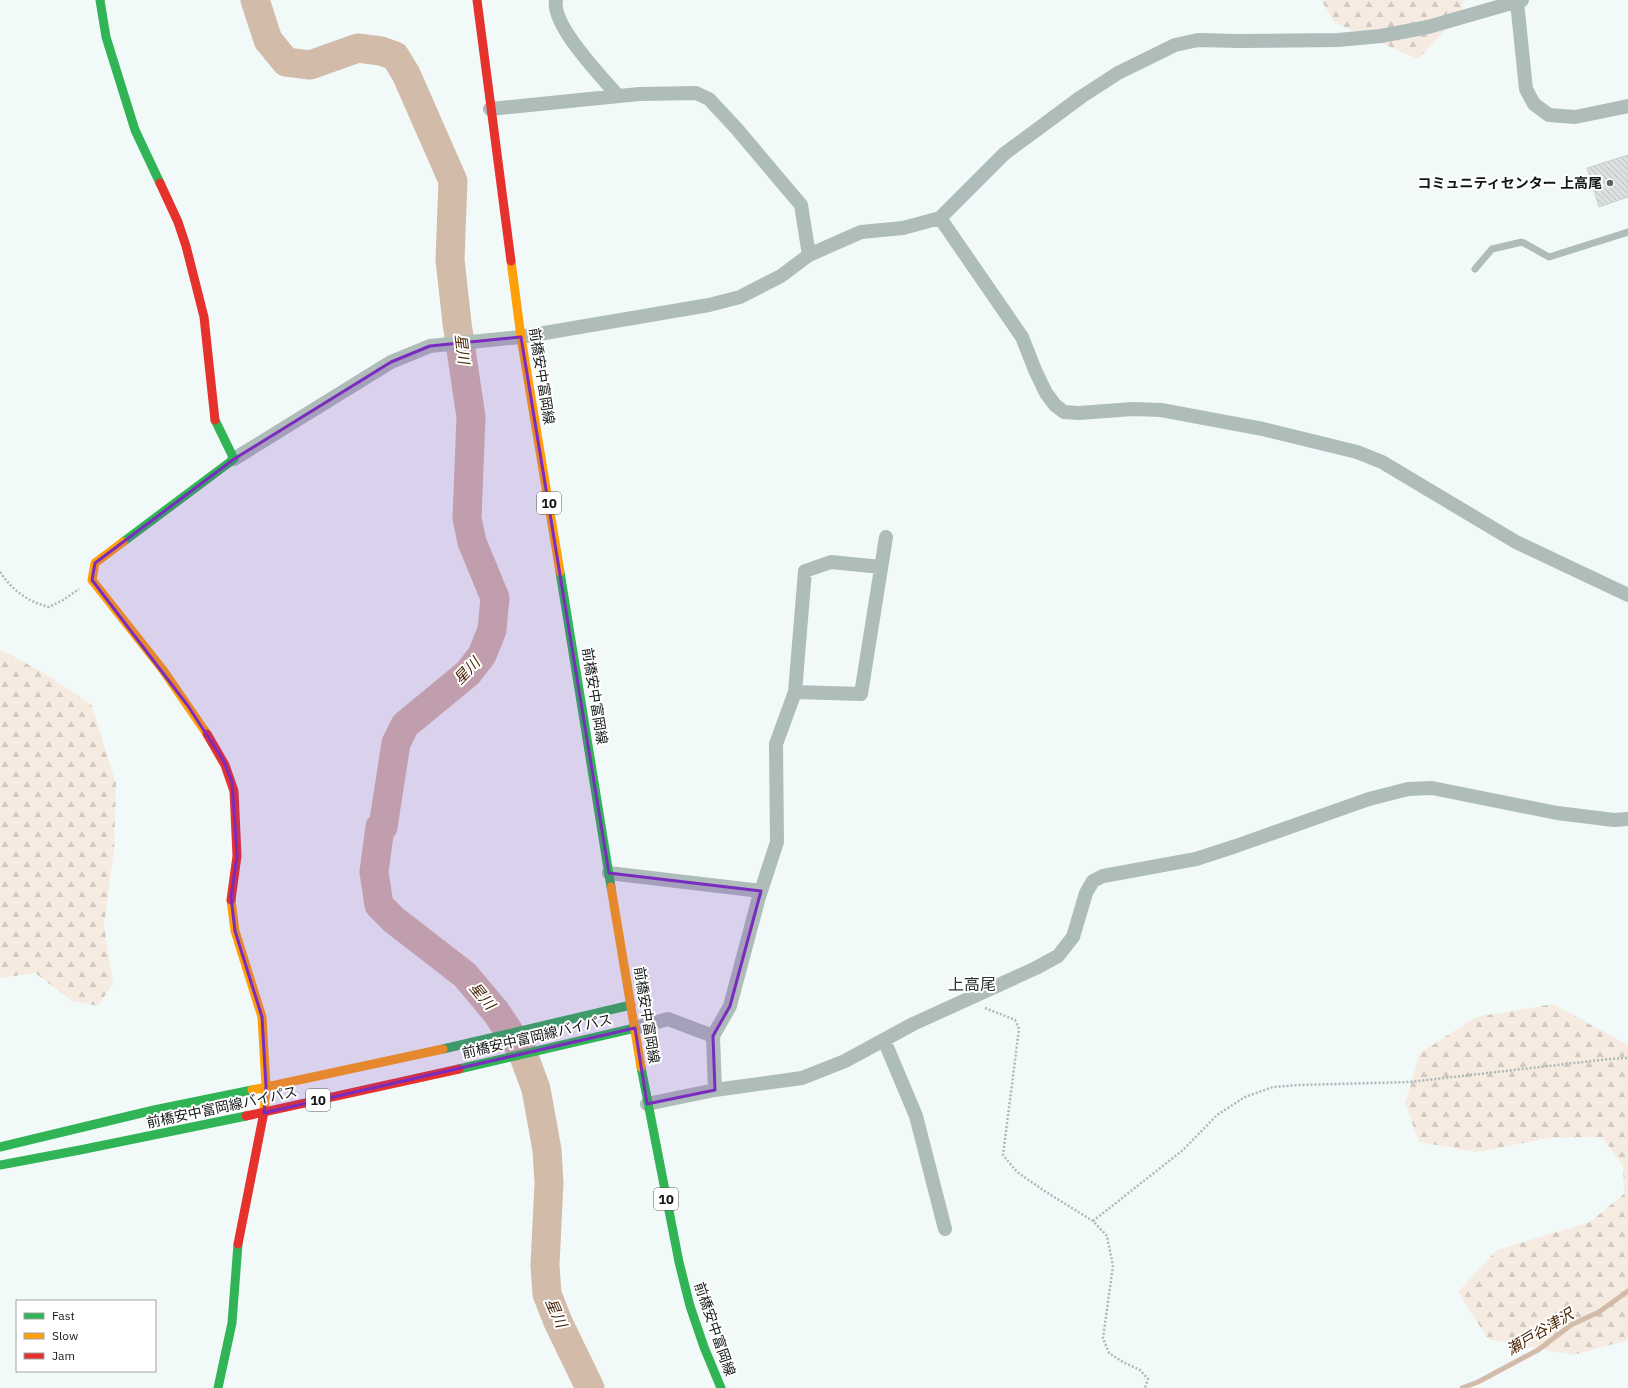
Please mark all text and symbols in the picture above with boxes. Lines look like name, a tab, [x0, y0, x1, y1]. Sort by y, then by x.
place label: コミュニティセンター 上高尾	[1418, 174, 1602, 192]
marker: コミュニティセンター 上高尾	[1605, 178, 1615, 188]
street label: 前橋安中富岡線	[525, 326, 559, 426]
water label: 星川	[451, 333, 474, 367]
road number: 10	[537, 492, 561, 514]
street label: 前橋安中富岡線	[578, 646, 612, 746]
water label: 星川	[449, 652, 485, 688]
street label: 前橋安中富岡線	[630, 965, 664, 1065]
district label: 上高尾	[948, 974, 996, 994]
water label: 星川	[465, 978, 501, 1015]
street label: 前橋安中富岡線バイパス	[460, 1010, 614, 1062]
street label: 前橋安中富岡線バイパス	[145, 1082, 299, 1132]
road number: 10	[306, 1089, 330, 1111]
road number: 10	[654, 1188, 678, 1210]
street label: 前橋安中富岡線	[691, 1280, 739, 1378]
water label: 星川	[542, 1295, 572, 1332]
legend	[16, 1300, 156, 1372]
water label: 瀬戸谷津沢	[1503, 1303, 1578, 1359]
text: Fast	[52, 1308, 75, 1323]
text: Slow	[52, 1328, 78, 1343]
text: Jam	[52, 1348, 75, 1363]

